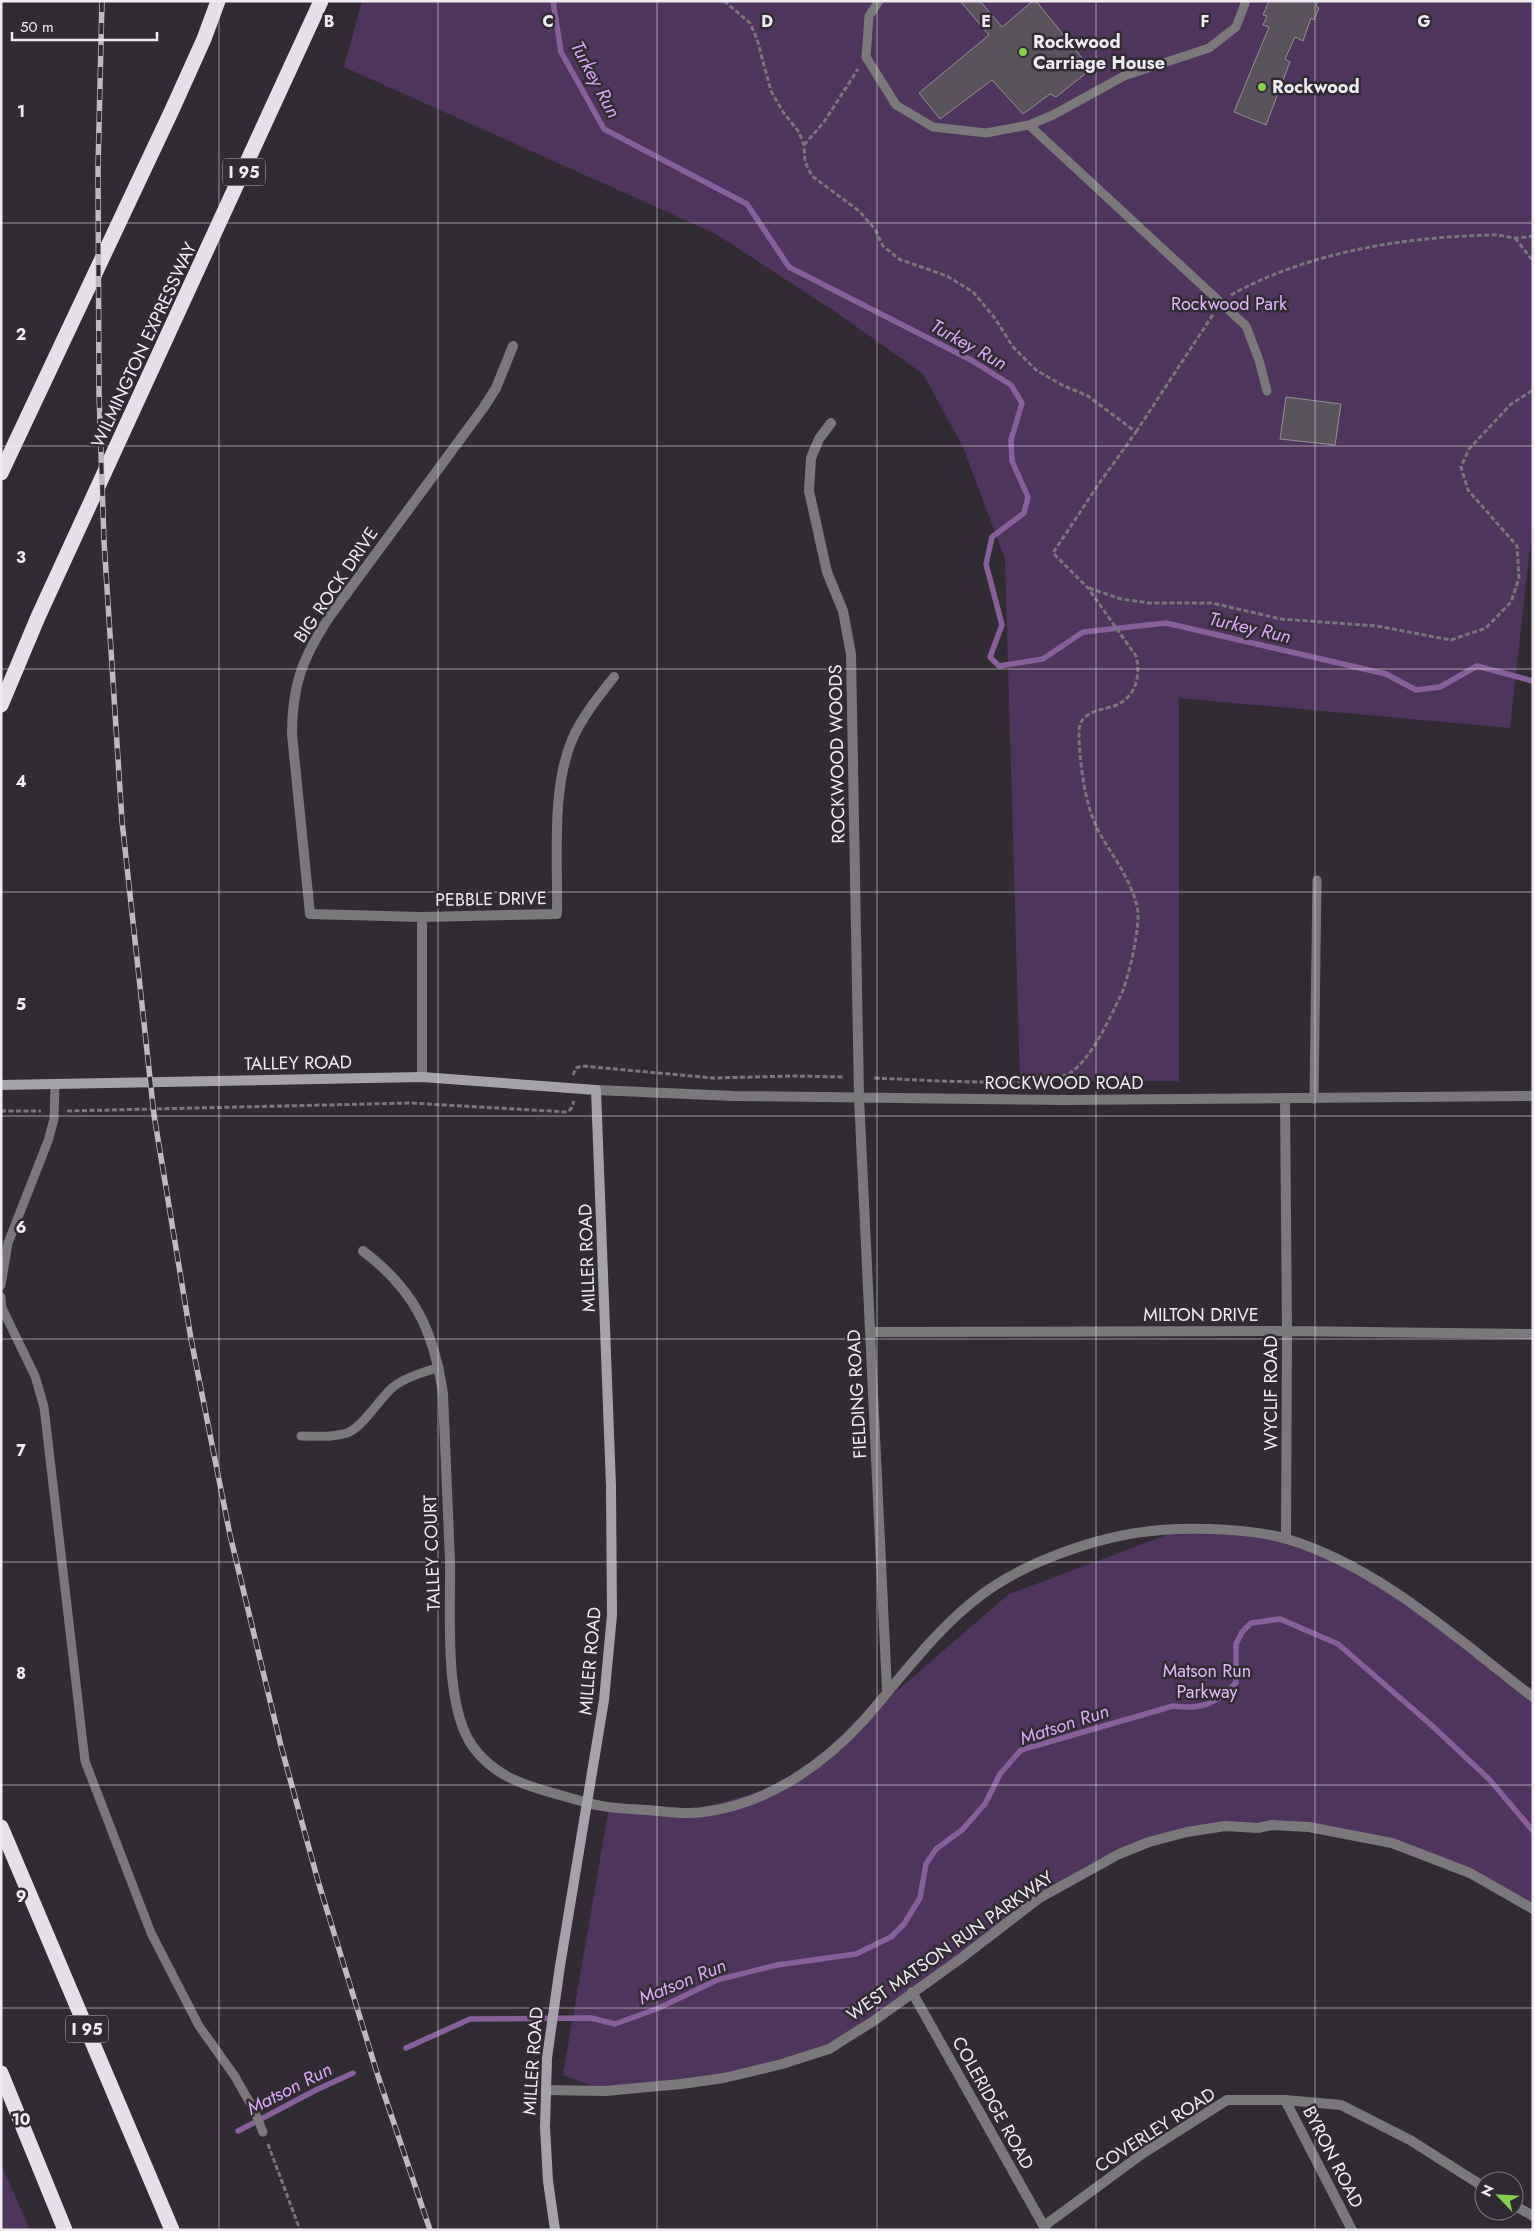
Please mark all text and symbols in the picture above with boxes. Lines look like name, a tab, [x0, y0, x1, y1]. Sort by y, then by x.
scale bar	[12, 10, 158, 42]
text: B	[324, 10, 334, 33]
text: C	[542, 10, 554, 33]
text: D	[761, 10, 773, 33]
text: E	[981, 10, 991, 33]
text: F	[1201, 10, 1209, 33]
text: G	[1417, 10, 1431, 33]
text: 50 m	[20, 16, 54, 38]
place label: Rockwood Carriage House	[1033, 29, 1165, 76]
water label: Turkey Run	[564, 36, 627, 122]
marker: Rockwood Carriage House	[1017, 46, 1029, 58]
place label: Rockwood	[1272, 74, 1360, 100]
marker: Rockwood	[1256, 81, 1268, 93]
text: 1	[17, 100, 25, 123]
road number: I 95	[223, 158, 265, 186]
street label: WILMINGTON EXPRESSWAY	[85, 237, 203, 452]
park label: Rockwood Park	[1171, 291, 1287, 317]
water label: Turkey Run	[926, 312, 1012, 377]
text: 2	[16, 323, 26, 346]
street label: BIG ROCK DRIVE	[288, 522, 384, 648]
text: 3	[16, 546, 26, 569]
water label: Turkey Run	[1206, 605, 1294, 650]
street label: ROCKWOOD WOODS	[822, 664, 852, 844]
text: 4	[15, 770, 27, 793]
street label: PEBBLE DRIVE	[435, 885, 547, 913]
text: 5	[16, 993, 26, 1016]
street label: TALLEY ROAD	[244, 1049, 352, 1077]
street label: ROCKWOOD ROAD	[985, 1070, 1143, 1096]
street label: MILLER ROAD	[572, 1203, 602, 1313]
text: 6	[16, 1216, 26, 1239]
street label: MILTON DRIVE	[1143, 1302, 1259, 1328]
street label: FIELDING ROAD	[841, 1329, 873, 1459]
street label: WYCLIF ROAD	[1258, 1336, 1284, 1450]
text: 7	[16, 1439, 26, 1462]
street label: TALLEY COURT	[417, 1494, 447, 1612]
street label: MILLER ROAD	[572, 1606, 608, 1716]
park label: Matson Run Parkway	[1163, 1658, 1251, 1705]
text: 8	[16, 1662, 26, 1685]
water label: Matson Run	[1016, 1697, 1112, 1752]
street label: WEST MATSON RUN PARKWAY	[841, 1864, 1059, 2028]
text: 9	[16, 1885, 26, 1908]
water label: Matson Run	[634, 1952, 730, 2011]
street label: MILLER ROAD	[516, 2006, 550, 2116]
road number: I 95	[66, 2016, 108, 2042]
street label: COLERIDGE ROAD	[946, 2032, 1040, 2174]
water label: Matson Run	[242, 2055, 337, 2121]
street label: COVERLEY ROAD	[1090, 2081, 1220, 2179]
street label: BYRON ROAD	[1296, 2102, 1370, 2212]
text: 10	[12, 2108, 30, 2131]
north arrow	[1474, 2171, 1524, 2221]
text: N	[1476, 2181, 1499, 2200]

